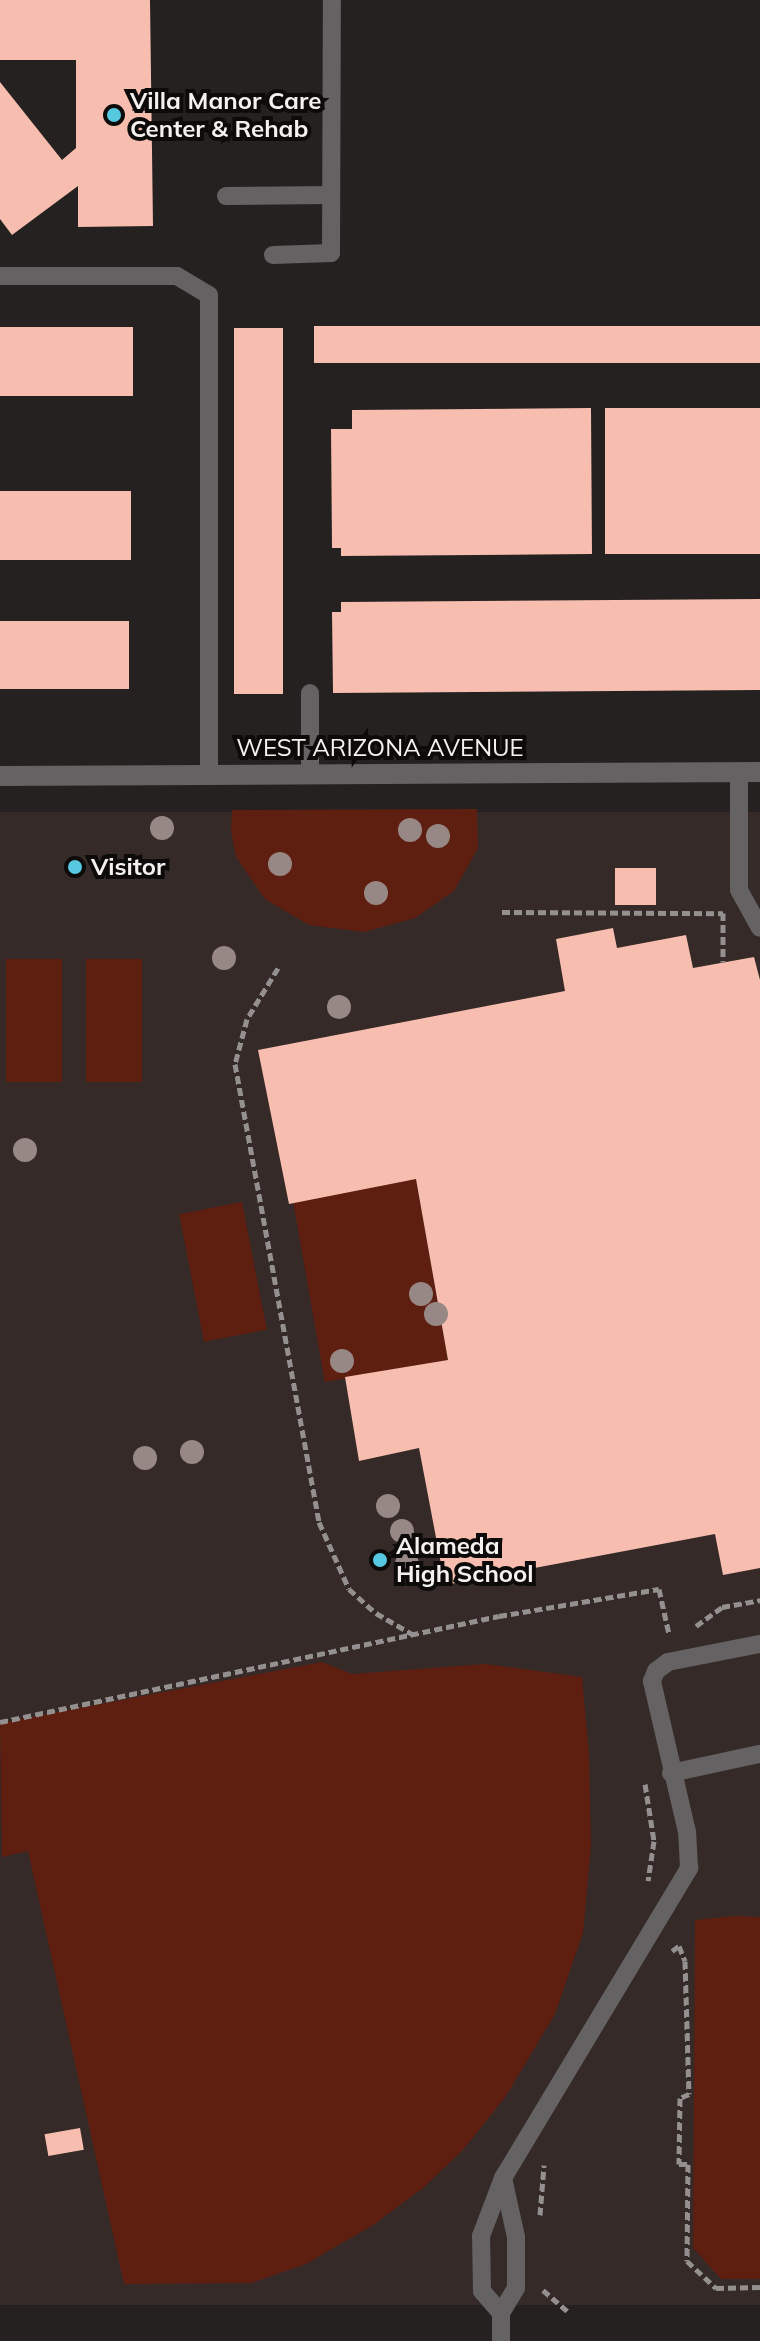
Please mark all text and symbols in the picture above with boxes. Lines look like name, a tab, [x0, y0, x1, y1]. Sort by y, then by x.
place label: Villa Manor Care Center & Rehab	[130, 87, 321, 143]
marker: Villa Manor Care Center & Rehab	[105, 106, 123, 124]
street label: WEST ARIZONA AVENUE	[236, 734, 524, 762]
place label: Visitor	[91, 853, 165, 881]
marker: Visitor	[66, 858, 84, 876]
place label: Alameda High School	[396, 1532, 534, 1588]
marker: Alameda High School	[371, 1551, 389, 1569]

